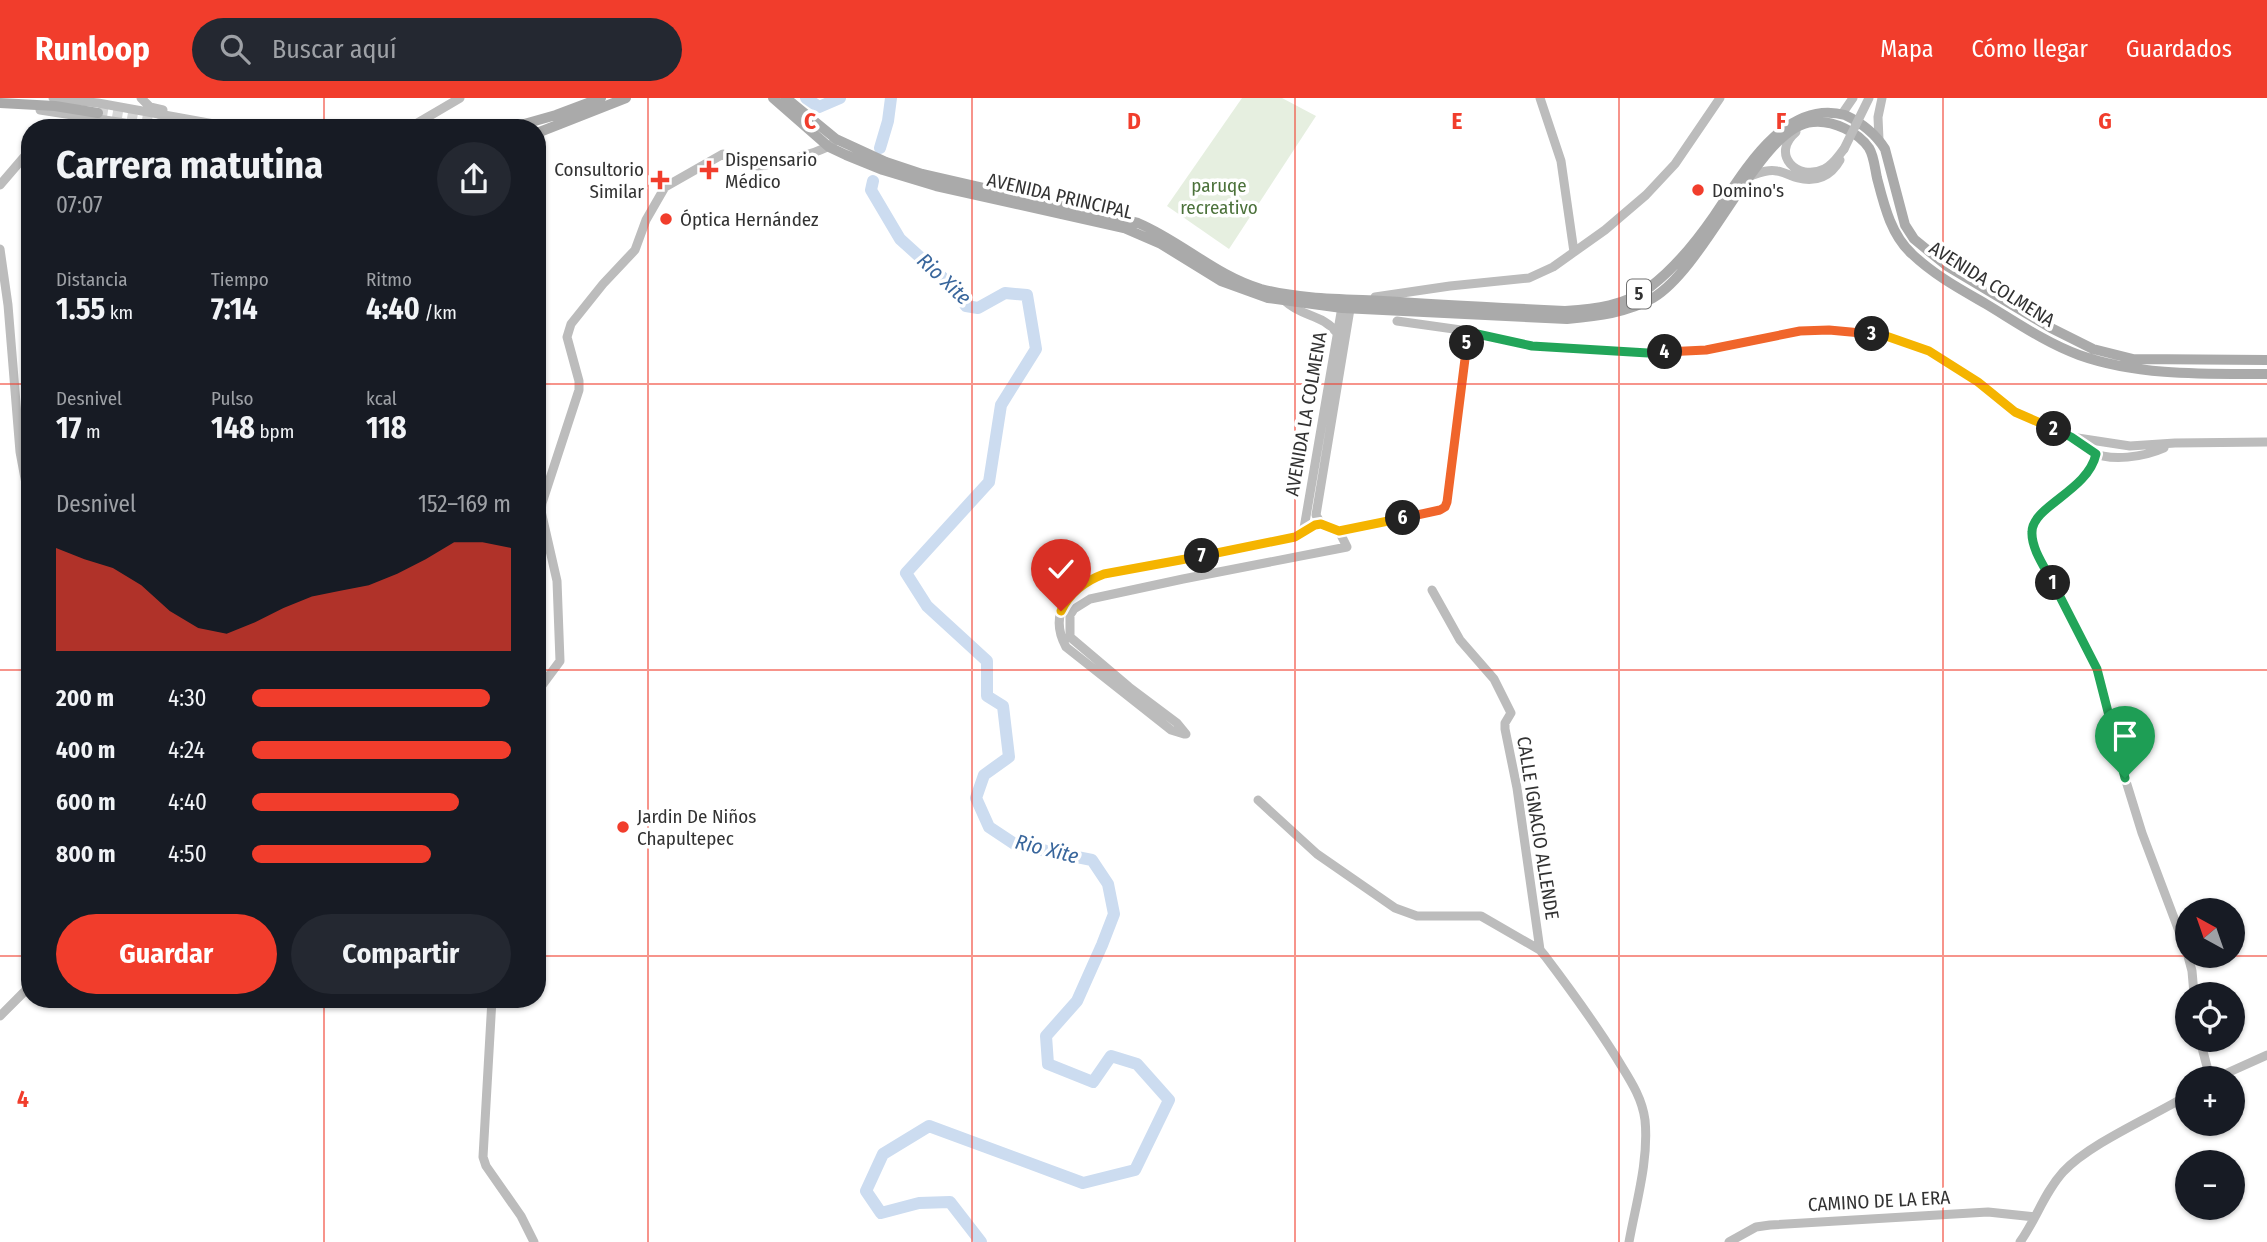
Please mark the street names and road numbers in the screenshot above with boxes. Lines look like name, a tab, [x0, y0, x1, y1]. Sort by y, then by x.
street label: AVENIDA PRINCIPAL	[985, 168, 1136, 224]
street label: AVENIDA COLMENA	[1925, 236, 2059, 332]
road number: 5	[1627, 280, 1651, 308]
street label: AVENIDA LA COLMENA	[1280, 330, 1332, 498]
street label: CALLE IGNACIO ALLENDE	[1512, 735, 1564, 921]
street label: CAMINO DE LA ERA	[1807, 1186, 1951, 1216]

